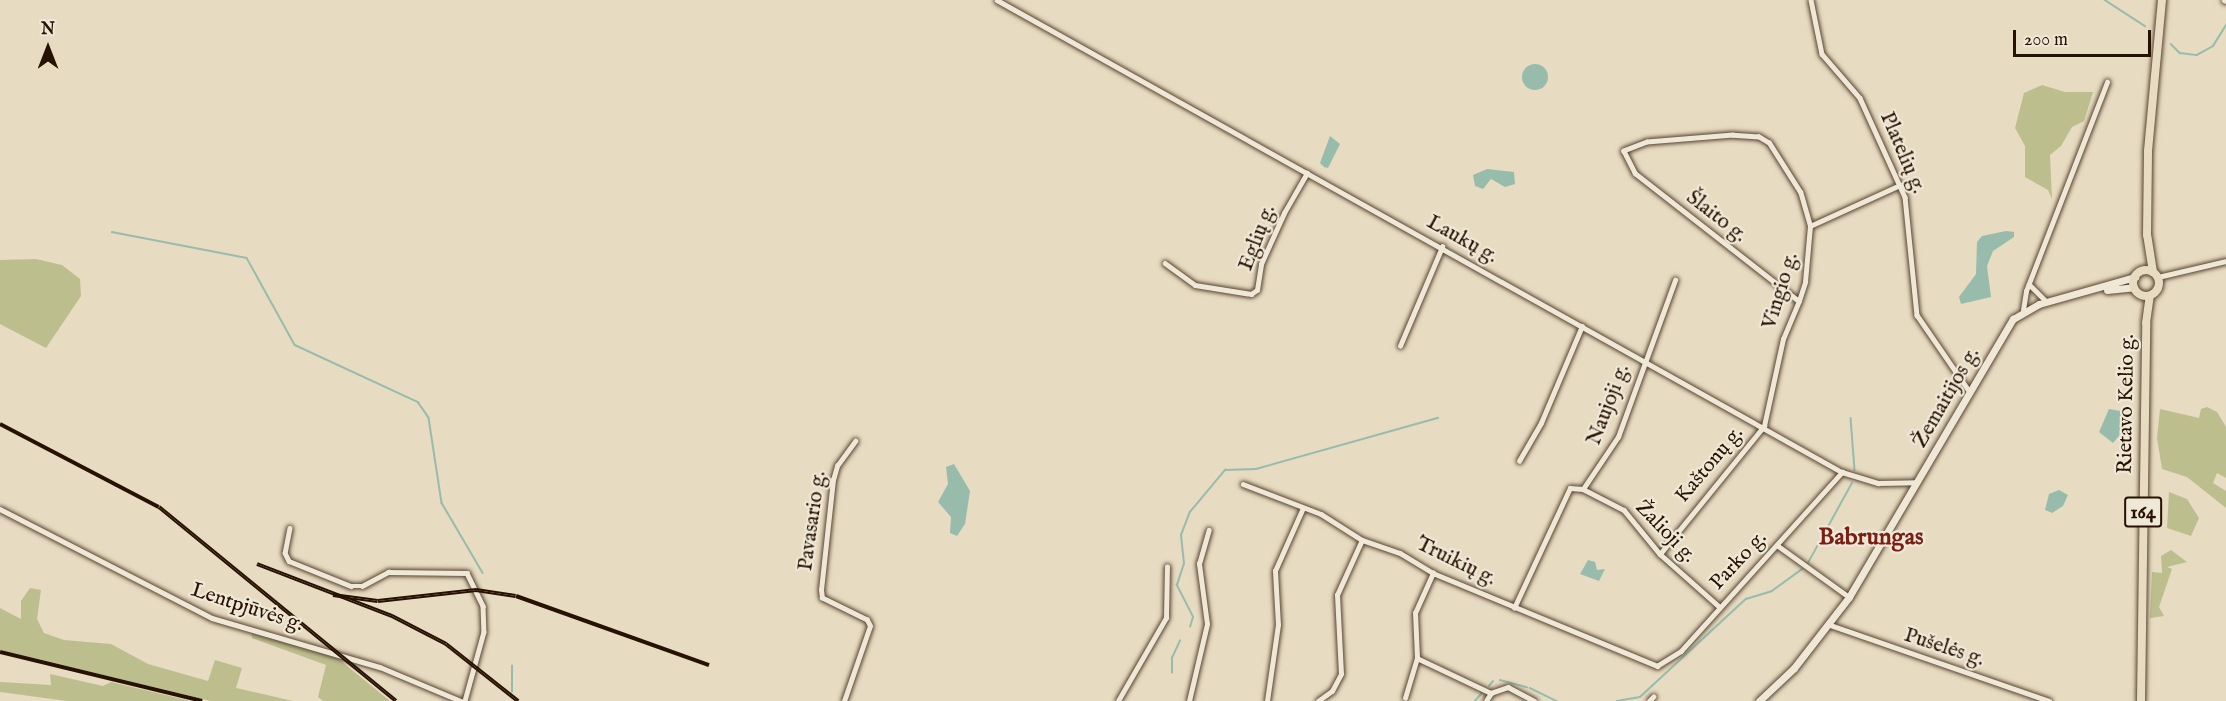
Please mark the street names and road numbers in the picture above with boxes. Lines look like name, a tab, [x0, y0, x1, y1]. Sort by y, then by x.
street label: Platelių g.	[1874, 108, 1930, 198]
street label: Šlaito g.	[1681, 186, 1751, 248]
street label: Eglių g.	[1234, 202, 1282, 274]
street label: Laukų g.	[1422, 210, 1502, 270]
street label: Vingio g.	[1757, 250, 1805, 332]
street label: Rietavo Kelio g.	[2113, 334, 2141, 474]
street label: Žemaitijos g.	[1908, 343, 1986, 453]
street label: Naujoji g.	[1582, 361, 1636, 449]
street label: Kaštonų g.	[1671, 422, 1749, 508]
street label: Pavasario g.	[794, 469, 832, 573]
street label: Žalioji g.	[1629, 495, 1701, 569]
road number: 164	[2124, 495, 2162, 529]
street label: Parko g.	[1705, 526, 1773, 596]
street label: Truikių g.	[1412, 532, 1500, 592]
street label: Lentpjūvės g.	[188, 578, 306, 638]
street label: Pušelės g.	[1901, 623, 1987, 673]

